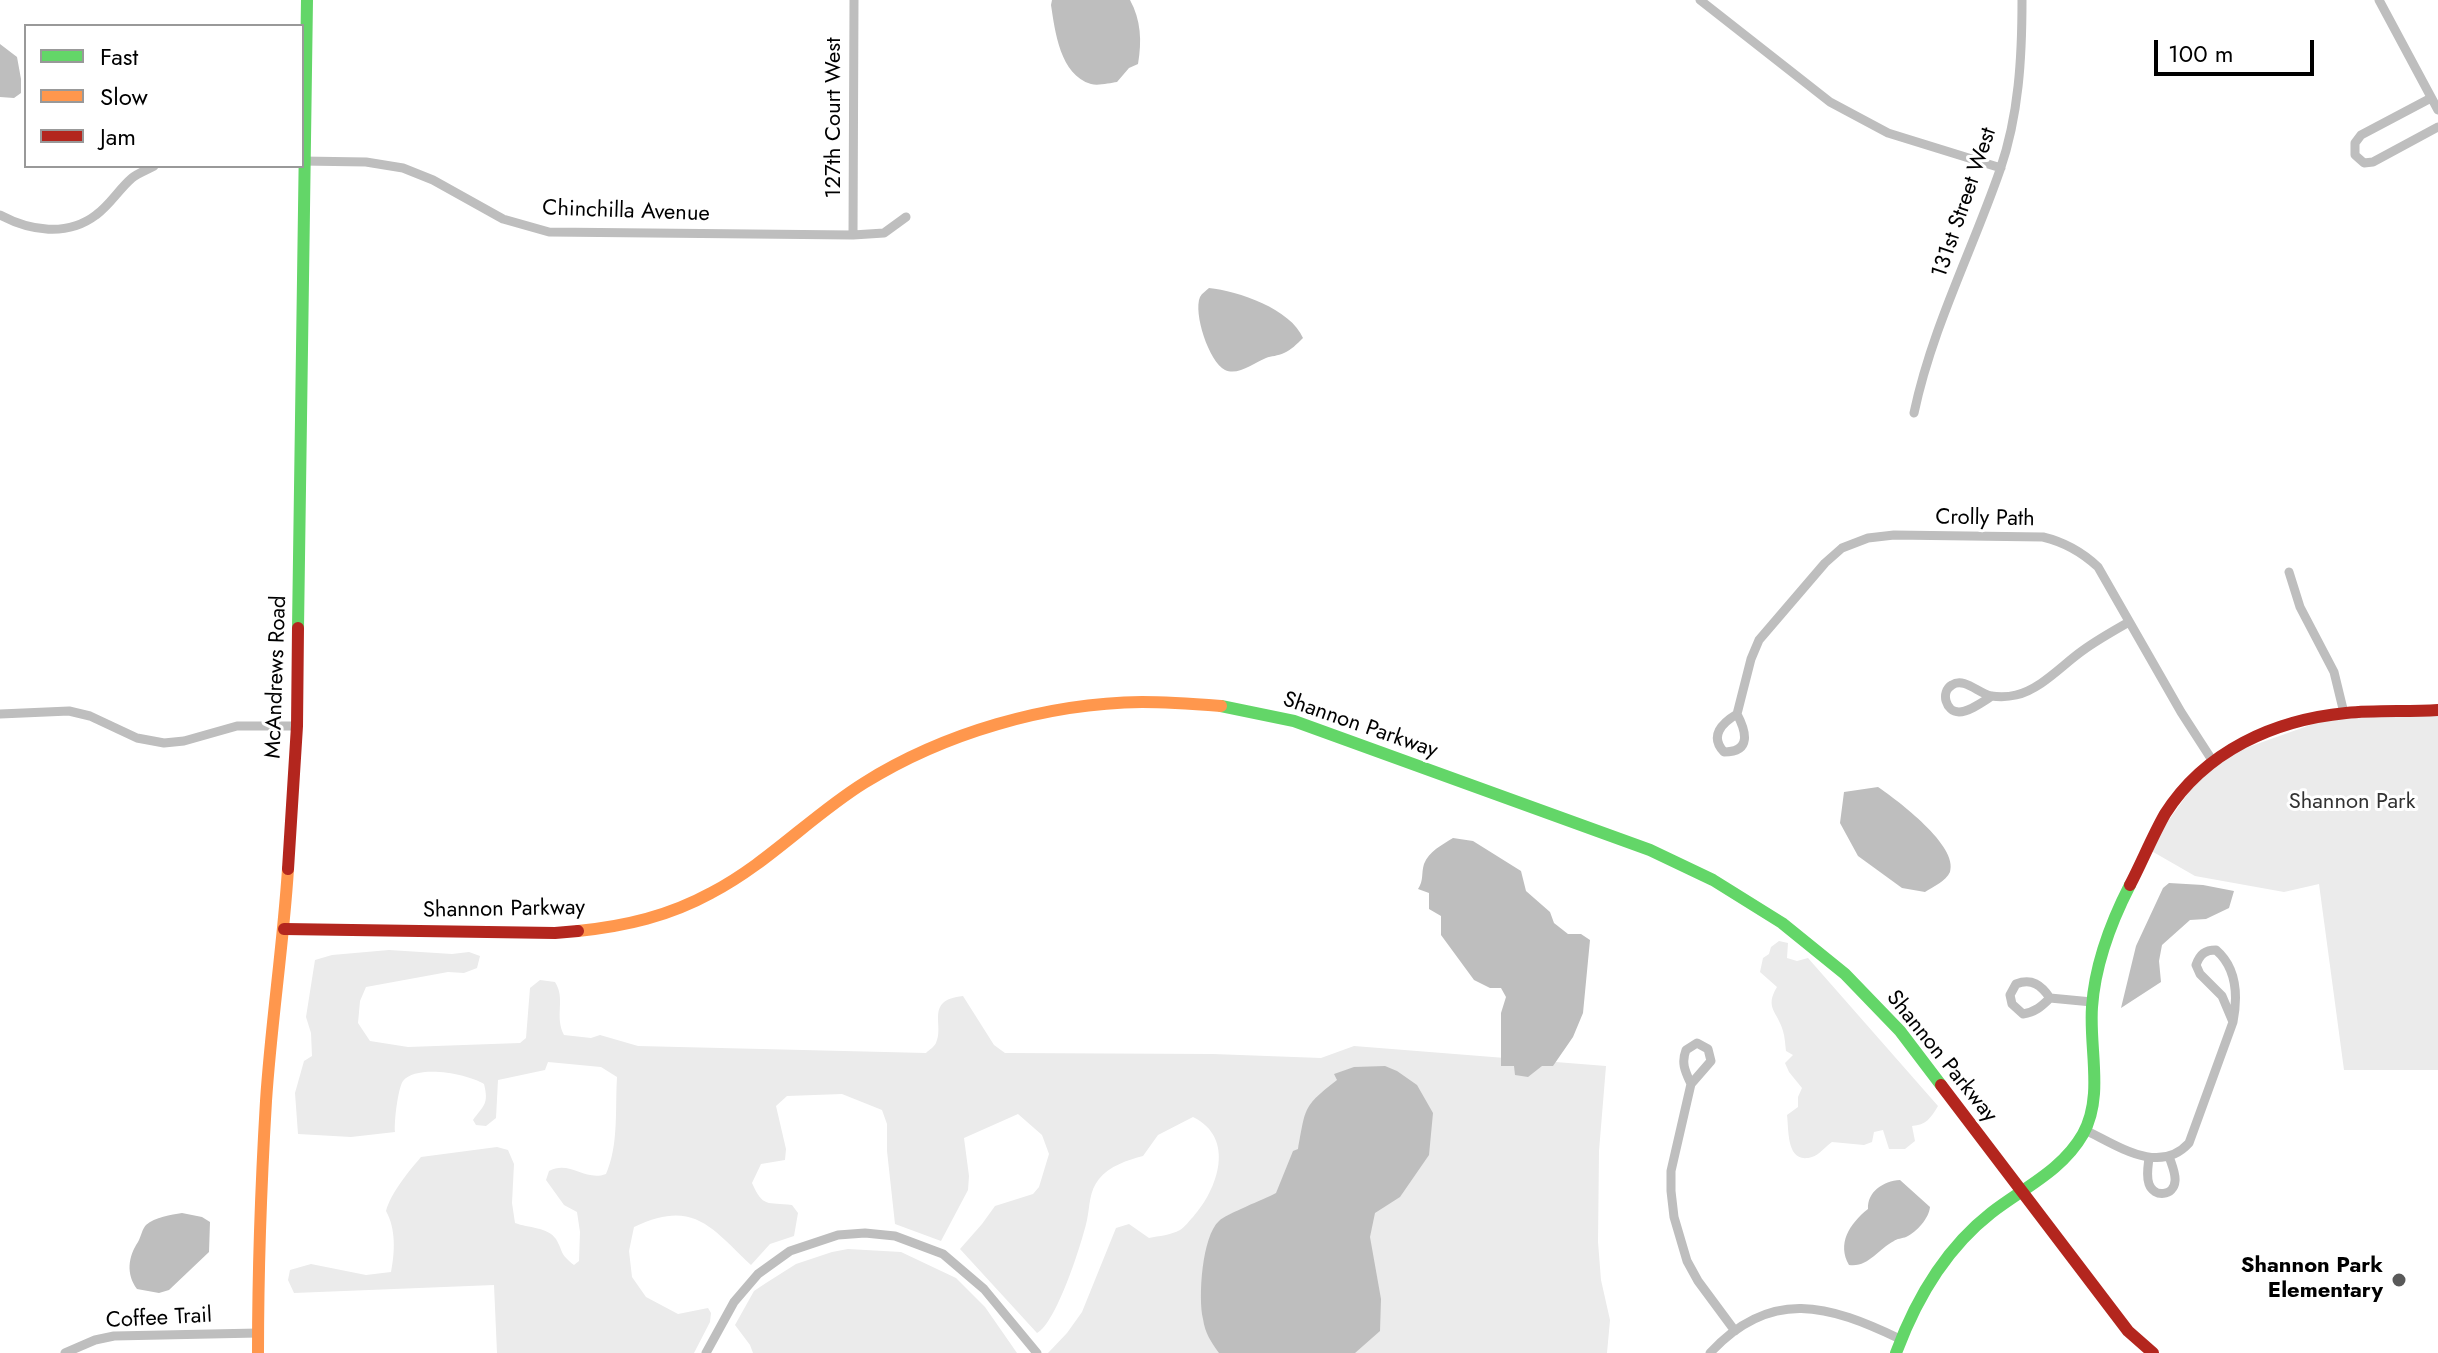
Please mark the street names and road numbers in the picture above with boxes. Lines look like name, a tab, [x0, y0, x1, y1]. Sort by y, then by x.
street label: 127th Court West	[822, 38, 848, 198]
street label: 131st Street West	[1927, 124, 2003, 282]
street label: Chinchilla Avenue	[542, 196, 710, 228]
street label: Crolly Path	[1935, 505, 2035, 533]
street label: McAndrews Road	[261, 595, 293, 759]
street label: Shannon Parkway	[1279, 687, 1441, 765]
street label: Shannon Parkway	[423, 895, 585, 925]
street label: Shannon Parkway	[1880, 986, 2002, 1128]
street label: Coffee Trail	[105, 1303, 213, 1335]

